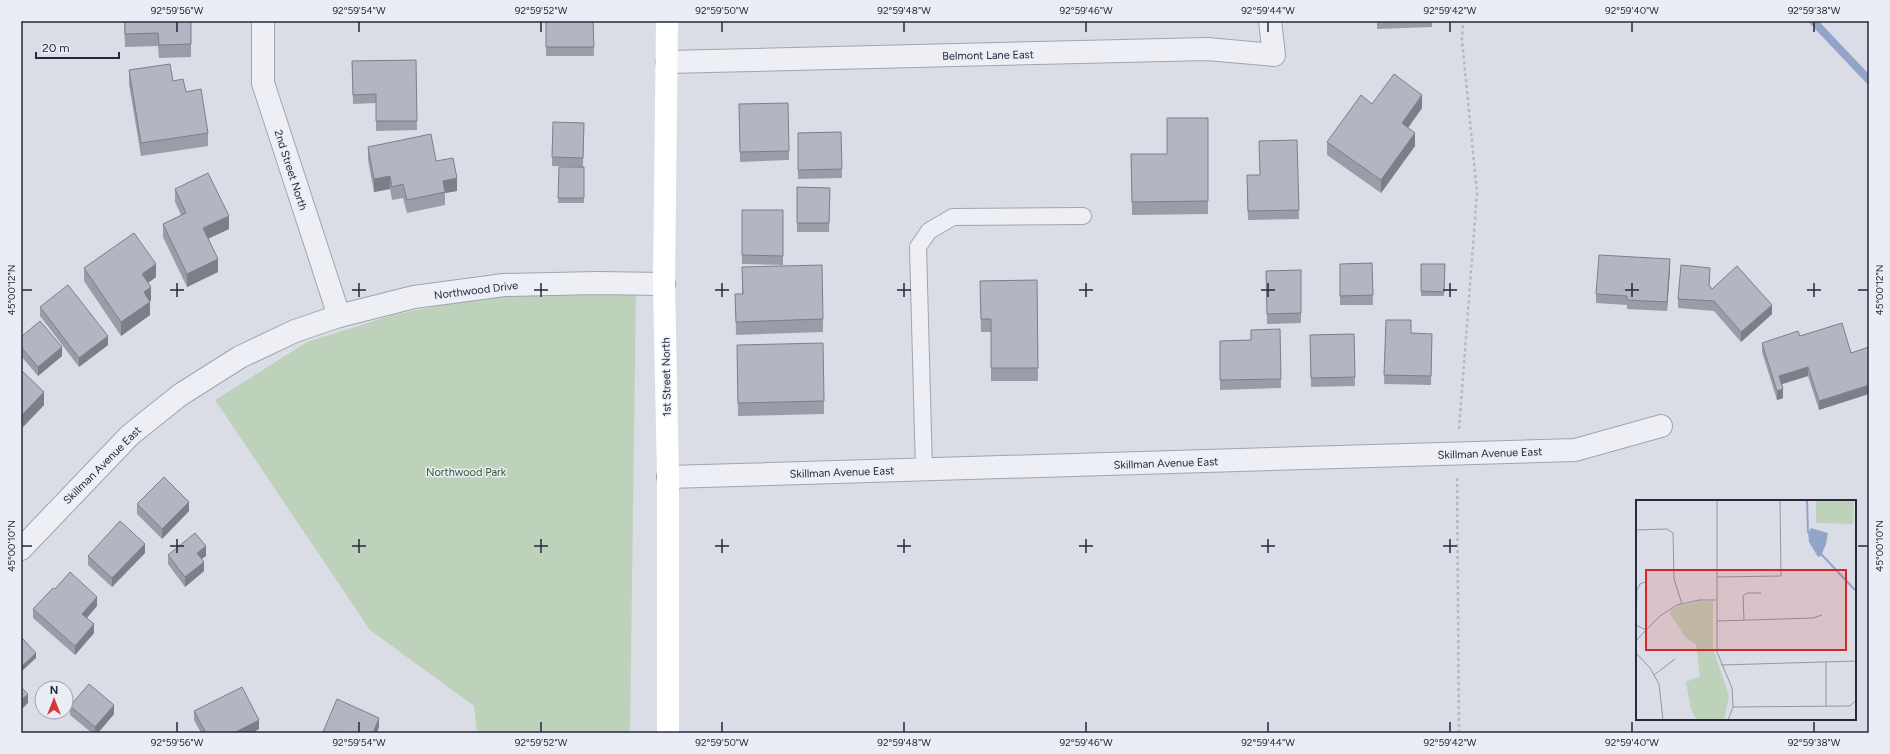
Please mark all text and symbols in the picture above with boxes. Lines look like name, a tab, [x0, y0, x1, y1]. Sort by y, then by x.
text: 92°59'56"W	[151, 4, 204, 17]
text: 92°59'54"W	[332, 4, 386, 17]
text: 92°59'52"W	[515, 4, 568, 17]
text: 92°59'50"W	[695, 4, 749, 17]
text: 92°59'48"W	[877, 4, 931, 17]
text: 92°59'46"W	[1059, 4, 1113, 17]
text: 92°59'44"W	[1241, 4, 1295, 17]
text: 92°59'42"W	[1424, 4, 1477, 17]
text: 92°59'40"W	[1605, 4, 1659, 17]
text: 92°59'38"W	[1788, 4, 1841, 17]
scale bar	[36, 34, 119, 60]
text: 20 m	[42, 41, 70, 55]
street label: Belmont Lane East	[942, 48, 1034, 63]
street label: 2nd Street North	[271, 128, 310, 212]
text: 45°00'12"N	[5, 264, 18, 316]
text: 45°00'12"N	[1873, 264, 1886, 316]
street label: Northwood Drive	[433, 279, 519, 302]
street label: 1st Street North	[659, 337, 674, 417]
street label: Skillman Avenue East	[61, 424, 144, 507]
street label: Skillman Avenue East	[1438, 445, 1543, 462]
street label: Skillman Avenue East	[1114, 455, 1219, 472]
street label: Skillman Avenue East	[790, 464, 895, 481]
park label: Northwood Park	[426, 466, 507, 479]
inset map	[1636, 500, 1856, 720]
text: 45°00'10"N	[5, 520, 18, 572]
text: 45°00'10"N	[1873, 520, 1886, 572]
north arrow	[34, 680, 74, 720]
text: N	[50, 684, 58, 697]
text: 92°59'56"W	[151, 736, 204, 749]
text: 92°59'54"W	[332, 736, 386, 749]
text: 92°59'52"W	[515, 736, 568, 749]
text: 92°59'50"W	[695, 736, 749, 749]
text: 92°59'48"W	[877, 736, 931, 749]
text: 92°59'46"W	[1059, 736, 1113, 749]
text: 92°59'44"W	[1241, 736, 1295, 749]
text: 92°59'42"W	[1424, 736, 1477, 749]
text: 92°59'40"W	[1605, 736, 1659, 749]
text: 92°59'38"W	[1788, 736, 1841, 749]

